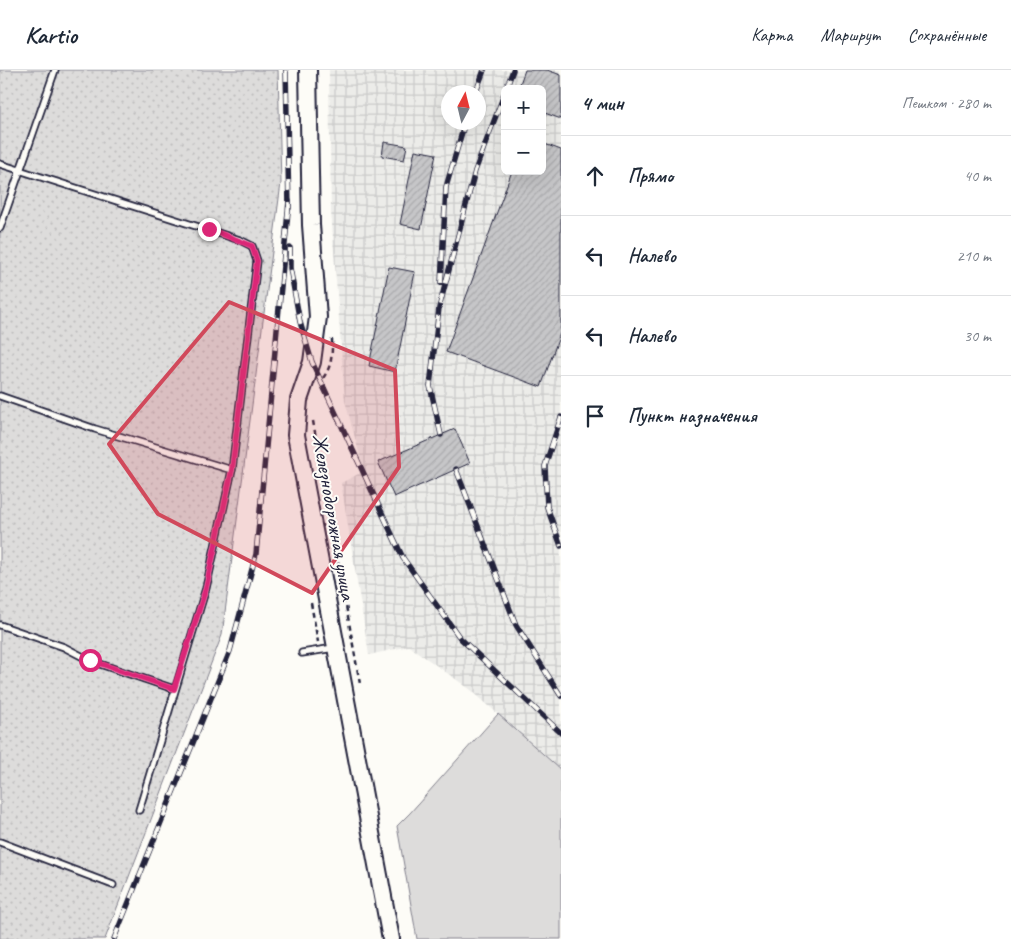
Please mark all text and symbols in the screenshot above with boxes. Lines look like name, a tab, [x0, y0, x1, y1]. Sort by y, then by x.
text: Kartio	[25, 20, 77, 50]
text: Карта	[751, 24, 792, 46]
text: Маршрут	[820, 24, 880, 46]
text: Сохранённые	[908, 24, 986, 46]
north arrow	[441, 85, 486, 130]
map controls	[501, 85, 546, 175]
button: +	[501, 85, 546, 130]
text: 4 мин	[581, 90, 624, 116]
text: Пешком · 280 m	[902, 93, 991, 113]
button: −	[501, 130, 546, 175]
icon: ahead	[581, 162, 609, 190]
text: Прямо	[628, 164, 673, 188]
text: 40 m	[964, 166, 991, 186]
route end	[198, 218, 221, 241]
icon: left	[581, 242, 609, 270]
text: Налево	[628, 244, 676, 268]
text: 210 m	[957, 246, 991, 266]
icon: left	[581, 322, 609, 350]
text: Налево	[628, 324, 676, 348]
text: 30 m	[964, 326, 991, 346]
icon: arrive	[581, 402, 609, 430]
text: Пункт назначения	[628, 404, 757, 428]
street label: Железнодорожная улица	[307, 432, 362, 604]
route start	[79, 649, 102, 672]

